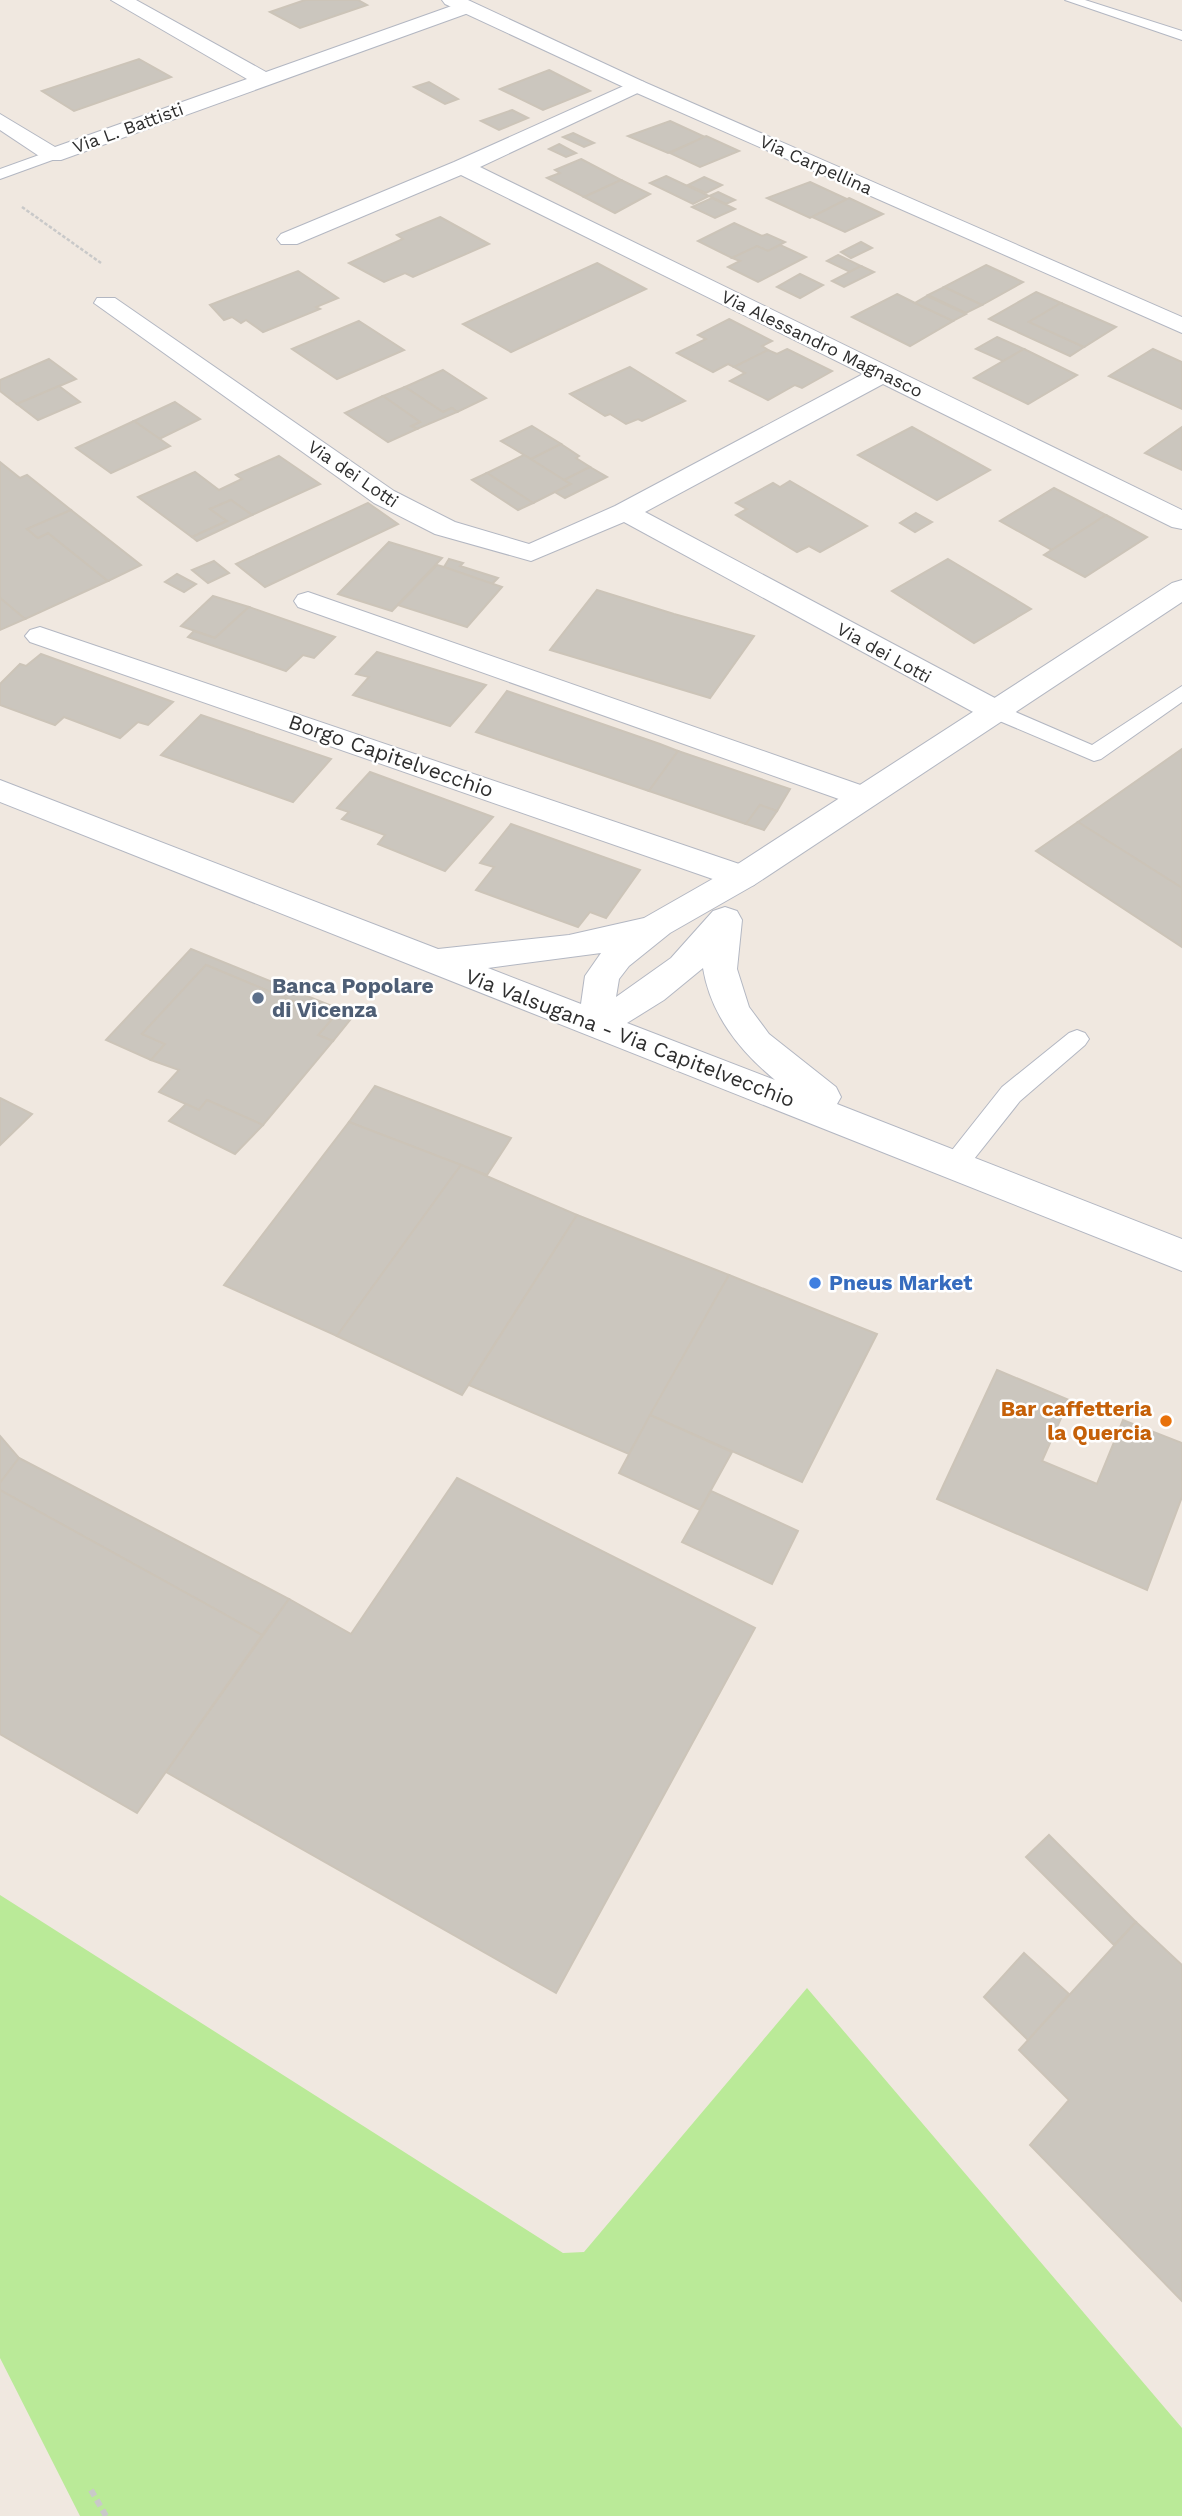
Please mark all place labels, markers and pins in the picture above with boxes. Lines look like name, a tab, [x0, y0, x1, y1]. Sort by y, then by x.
place label: Banca Popolare di Vicenza	[272, 973, 434, 1022]
marker: Banca Popolare di Vicenza	[250, 990, 266, 1006]
place label: Pneus Market	[829, 1270, 972, 1295]
marker: Pneus Market	[807, 1275, 823, 1291]
place label: Bar caffetteria la Quercia	[1001, 1396, 1153, 1445]
marker: Bar caffetteria la Quercia	[1158, 1413, 1174, 1429]

